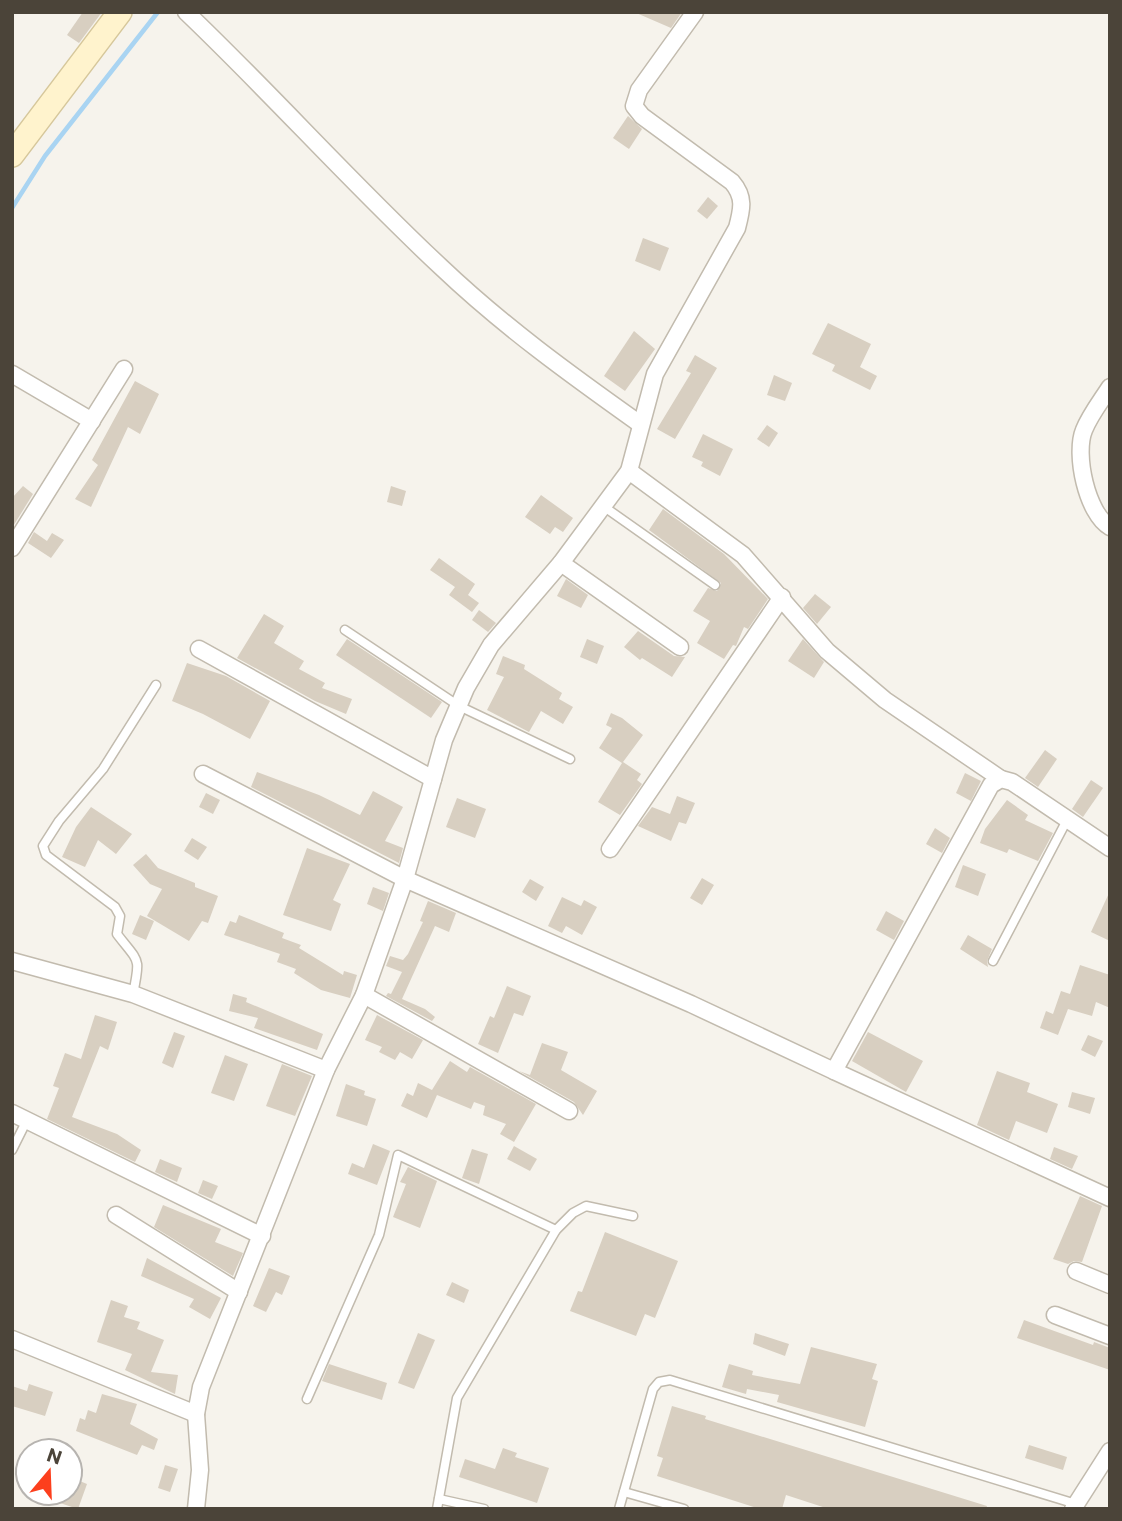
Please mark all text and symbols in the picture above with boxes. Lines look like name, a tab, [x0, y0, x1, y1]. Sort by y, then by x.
north arrow	[14, 1437, 84, 1507]
text: N	[44, 1442, 65, 1469]

